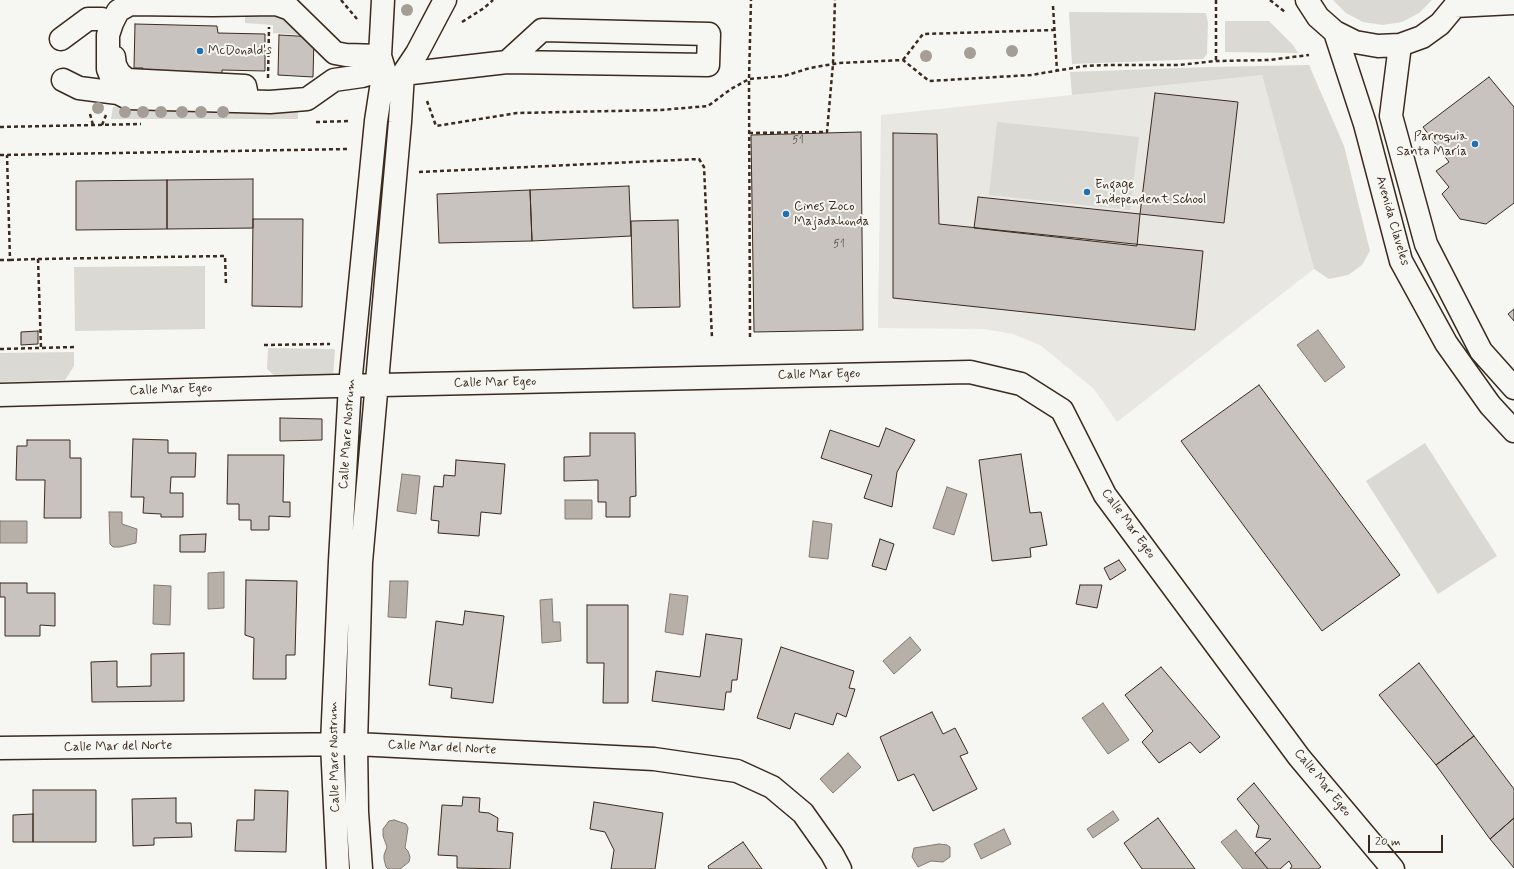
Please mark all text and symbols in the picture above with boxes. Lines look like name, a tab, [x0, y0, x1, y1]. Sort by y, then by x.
place label: McDonald's	[208, 43, 272, 59]
marker: McDonald's	[195, 46, 205, 56]
place label: Parroquia Santa María	[1396, 129, 1467, 160]
house number: 51	[792, 134, 804, 148]
marker: Parroquia Santa María	[1470, 139, 1480, 149]
street label: Avenida Claveles	[1372, 174, 1412, 268]
place label: Engage Independent School	[1095, 177, 1206, 208]
marker: Engage Independent School	[1082, 187, 1092, 197]
place label: Cines Zoco Majadahonda	[794, 199, 869, 230]
marker: Cines Zoco Majadahonda	[781, 209, 791, 219]
house number: 51	[833, 238, 845, 252]
street label: Calle Mar Egeo	[778, 366, 860, 384]
street label: Calle Mar Egeo	[454, 374, 536, 392]
street label: Calle Mare Nostrum	[336, 378, 360, 490]
street label: Calle Mar Egeo	[129, 381, 213, 399]
street label: Calle Mar Egeo	[1097, 486, 1159, 562]
street label: Calle Mare Nostrum	[326, 701, 344, 813]
street label: Calle Mar del Norte	[387, 737, 497, 759]
street label: Calle Mar del Norte	[64, 738, 172, 756]
street label: Calle Mar Egeo	[1290, 746, 1354, 820]
scale bar	[1370, 827, 1445, 853]
text: 20 m	[1375, 834, 1401, 850]

